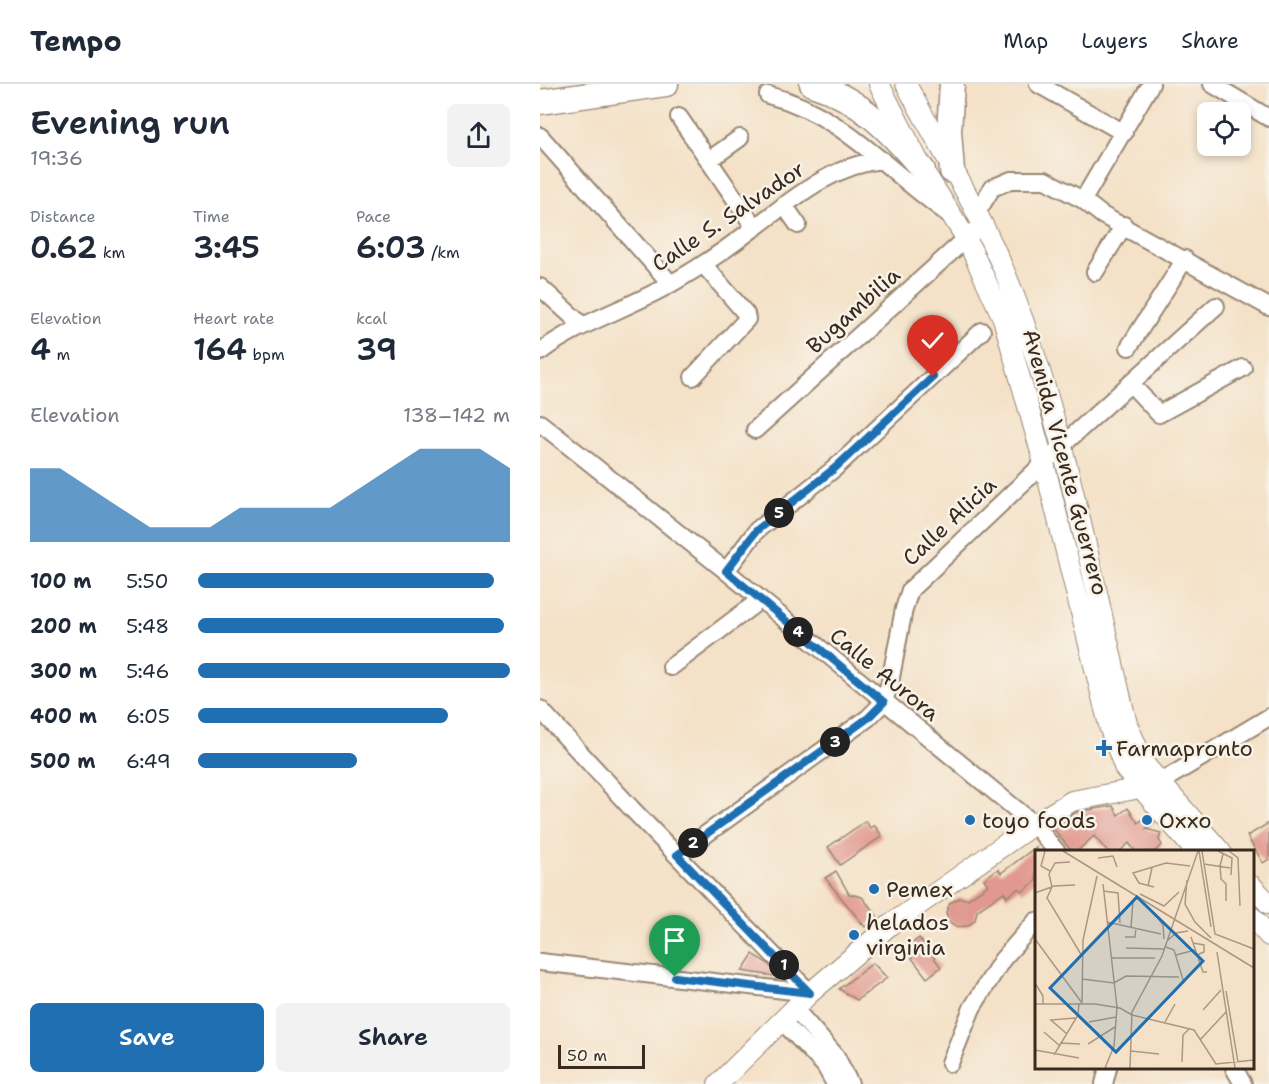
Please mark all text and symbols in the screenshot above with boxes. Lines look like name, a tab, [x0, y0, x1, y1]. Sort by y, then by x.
text: Tempo	[30, 22, 122, 60]
text: Map	[1003, 27, 1048, 55]
text: Layers	[1081, 27, 1148, 55]
text: Share	[1181, 27, 1239, 55]
text: Evening run	[30, 100, 230, 145]
map controls	[1197, 102, 1251, 156]
button: locate	[1197, 102, 1251, 156]
button: share	[447, 104, 510, 167]
text: 19:36	[30, 145, 83, 171]
street label: Calle S. Salvador	[646, 155, 810, 278]
text: Distance	[30, 206, 96, 227]
text: Time	[193, 206, 230, 227]
text: Pace	[356, 206, 391, 227]
text: 0.62	[30, 227, 97, 268]
text: 3:45	[193, 227, 260, 268]
text: 6:03	[356, 227, 426, 268]
text: km	[97, 242, 125, 263]
text: /km	[426, 242, 460, 263]
street label: Bugambilia	[800, 260, 907, 360]
text: Elevation	[30, 308, 102, 329]
text: Heart rate	[193, 308, 275, 329]
text: kcal	[356, 308, 387, 329]
pin	[907, 315, 958, 377]
icon: check	[916, 324, 949, 357]
street label: Avenida Vicente Guerrero	[1016, 326, 1115, 598]
text: 4	[30, 329, 51, 370]
text: 164	[193, 329, 247, 370]
text: 39	[356, 329, 397, 370]
text: m	[51, 344, 70, 365]
text: bpm	[247, 344, 285, 365]
text: Elevation	[30, 402, 120, 428]
text: 138–142 m	[403, 402, 510, 428]
street label: Calle Alicia	[896, 470, 1003, 572]
pin: 5	[764, 498, 794, 528]
text: 5	[774, 502, 784, 523]
text: 100 m	[30, 568, 92, 594]
text: 5:50	[126, 568, 169, 594]
text: 200 m	[30, 613, 97, 639]
text: 5:48	[126, 613, 169, 639]
pin: 4	[783, 617, 813, 647]
text: 4	[792, 621, 804, 642]
street label: Calle Aurora	[824, 621, 946, 728]
text: 300 m	[30, 658, 97, 684]
text: 5:46	[126, 658, 169, 684]
text: 400 m	[30, 703, 97, 729]
text: 6:05	[126, 703, 170, 729]
pin: 3	[820, 727, 850, 757]
text: 3	[829, 731, 841, 752]
place label: Farmapronto	[1116, 734, 1253, 763]
marker: Farmapronto	[1097, 741, 1111, 755]
text: 500 m	[30, 748, 96, 774]
text: 6:49	[126, 748, 171, 774]
place label: toyo foods	[982, 806, 1096, 835]
place label: Oxxo	[1159, 806, 1211, 835]
marker: toyo foods	[963, 813, 977, 827]
marker: Oxxo	[1140, 813, 1154, 827]
pin: 2	[678, 828, 708, 858]
text: 2	[687, 832, 699, 853]
inset map	[1035, 850, 1254, 1069]
place label: Pemex	[886, 875, 953, 904]
marker: Pemex	[867, 882, 881, 896]
place label: helados virginia	[866, 908, 949, 962]
pin	[649, 915, 700, 977]
icon: arrive	[658, 924, 691, 957]
marker: helados virginia	[847, 928, 861, 942]
pin: 1	[769, 950, 799, 980]
text: 1	[780, 954, 788, 975]
button: Save	[30, 1003, 264, 1072]
button: Share	[276, 1003, 510, 1072]
scale bar	[558, 1042, 645, 1070]
text: 50 m	[567, 1045, 607, 1066]

